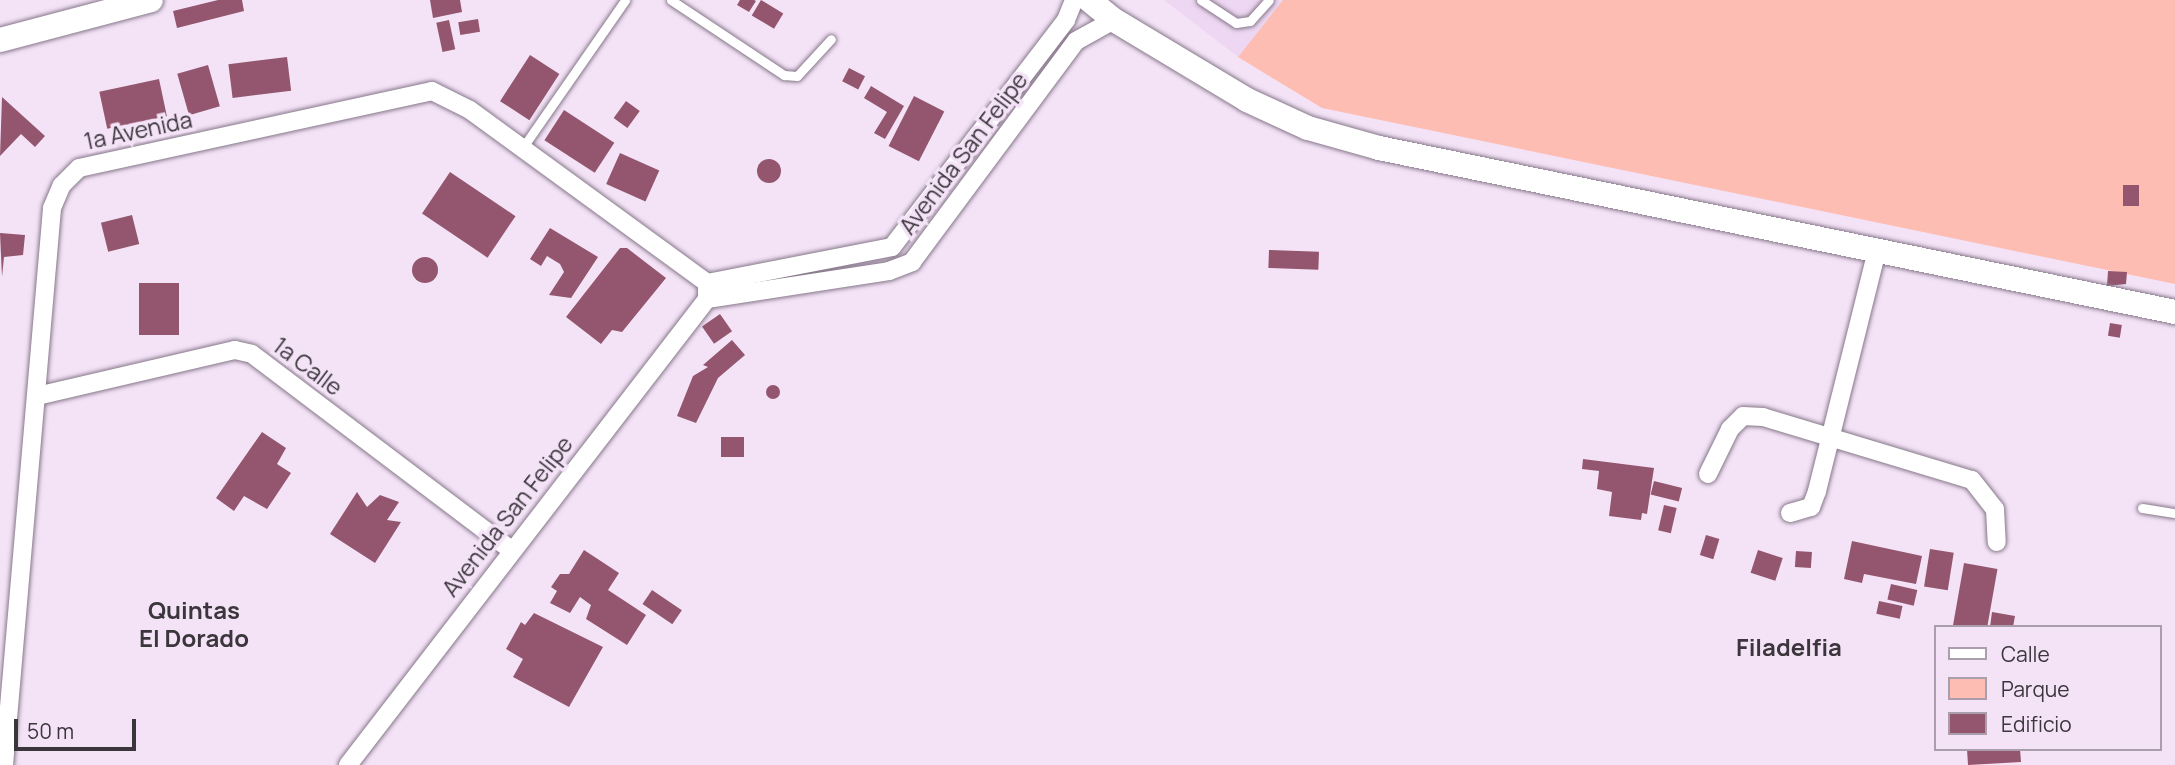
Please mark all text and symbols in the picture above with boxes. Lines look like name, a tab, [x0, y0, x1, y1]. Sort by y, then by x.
street label: Avenida San Felipe	[893, 67, 1033, 239]
street label: 1a Avenida	[81, 105, 195, 155]
street label: 1a Calle	[268, 331, 348, 401]
street label: Avenida San Felipe	[436, 430, 578, 602]
district label: Quintas El Dorado	[139, 596, 249, 652]
legend	[1934, 625, 2161, 751]
district label: Filadelfia	[1736, 633, 1842, 661]
text: Calle	[2001, 640, 2050, 668]
text: Parque	[2001, 675, 2070, 703]
scale bar	[18, 706, 140, 750]
text: Edificio	[2001, 710, 2072, 738]
text: 50 m	[27, 717, 74, 745]

